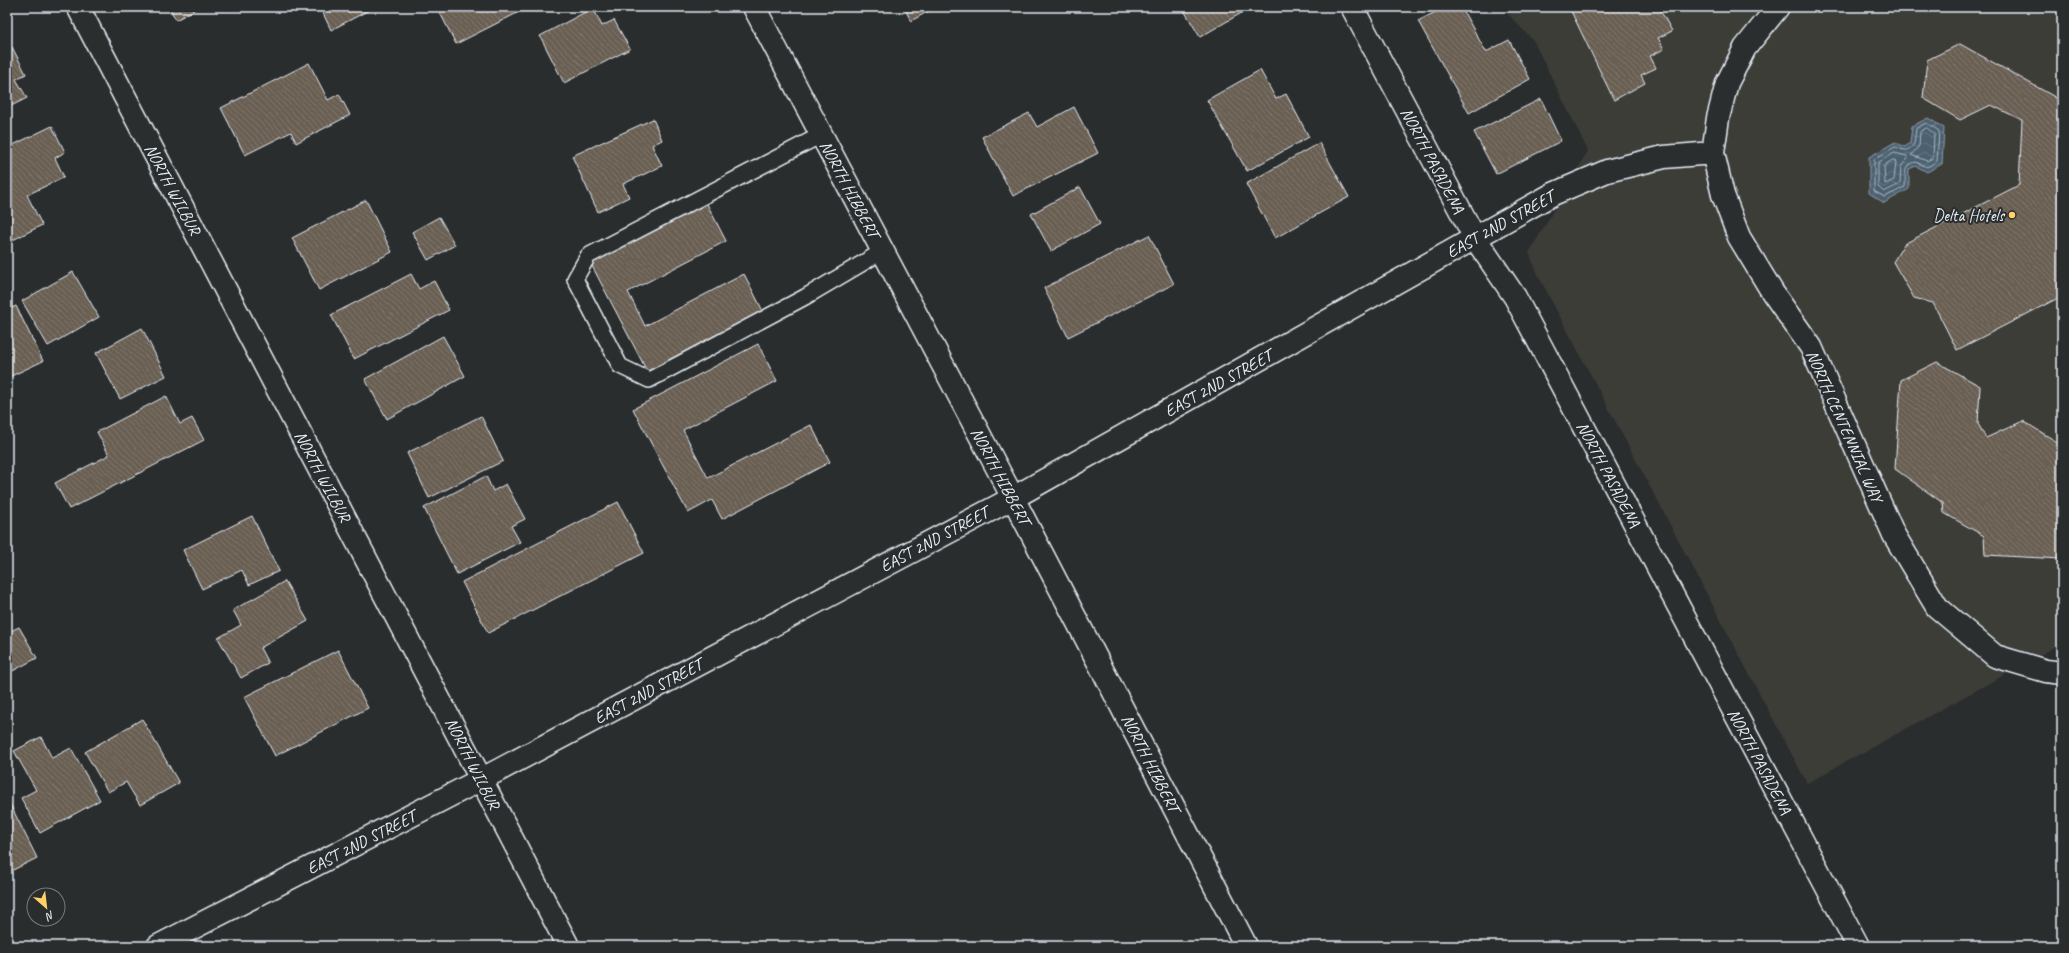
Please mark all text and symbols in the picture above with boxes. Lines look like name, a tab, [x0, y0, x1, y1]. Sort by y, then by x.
street label: NORTH PASADENA	[1396, 104, 1469, 217]
street label: NORTH HIBBERT	[815, 137, 886, 245]
street label: NORTH WILBUR	[140, 140, 206, 240]
street label: EAST 2ND STREET	[1443, 184, 1561, 263]
place label: Delta Hotels	[1933, 205, 2005, 226]
marker: Delta Hotels	[2007, 210, 2017, 220]
street label: EAST 2ND STREET	[1161, 343, 1279, 422]
street label: NORTH CENTENNIAL WAY	[1801, 347, 1889, 508]
street label: NORTH PASADENA	[1572, 418, 1645, 531]
street label: NORTH HIBBERT	[966, 424, 1037, 532]
street label: NORTH WILBUR	[290, 427, 356, 527]
street label: EAST 2ND STREET	[877, 500, 996, 577]
street label: EAST 2ND STREET	[591, 652, 710, 729]
street label: NORTH PASADENA	[1723, 705, 1796, 818]
street label: NORTH HIBBERT	[1117, 711, 1186, 820]
street label: NORTH WILBUR	[440, 714, 505, 814]
street label: EAST 2ND STREET	[303, 804, 423, 879]
north arrow	[26, 887, 66, 927]
text: N	[42, 908, 57, 925]

